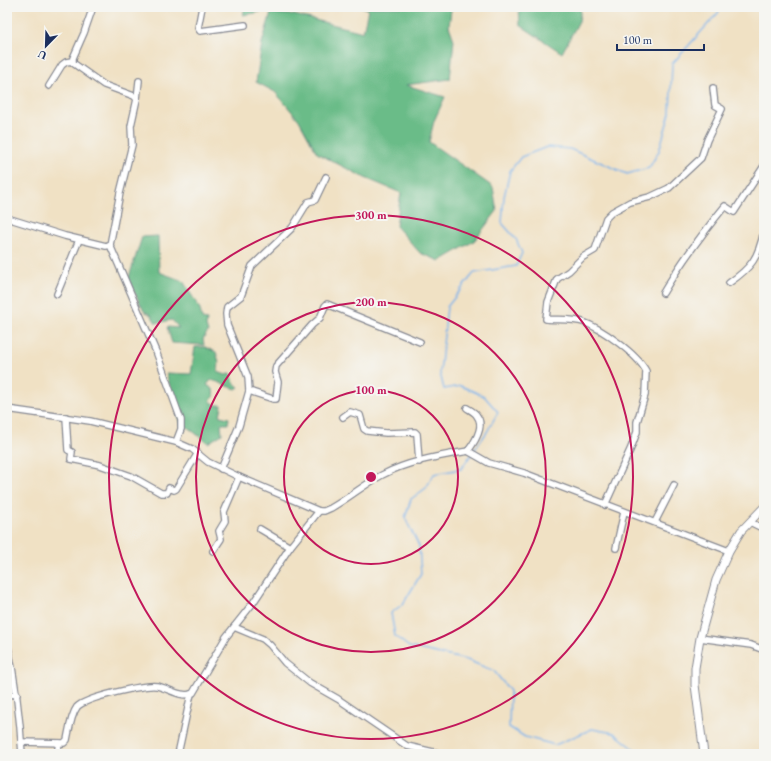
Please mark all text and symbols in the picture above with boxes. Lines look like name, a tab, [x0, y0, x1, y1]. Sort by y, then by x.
north arrow	[26, 26, 66, 66]
scale bar	[617, 26, 704, 52]
text: 100 m	[623, 32, 653, 48]
text: U	[35, 47, 49, 63]
text: 300 m	[355, 207, 387, 223]
text: 200 m	[355, 294, 387, 310]
text: 100 m	[355, 382, 387, 398]
centre of rings	[364, 470, 378, 484]

